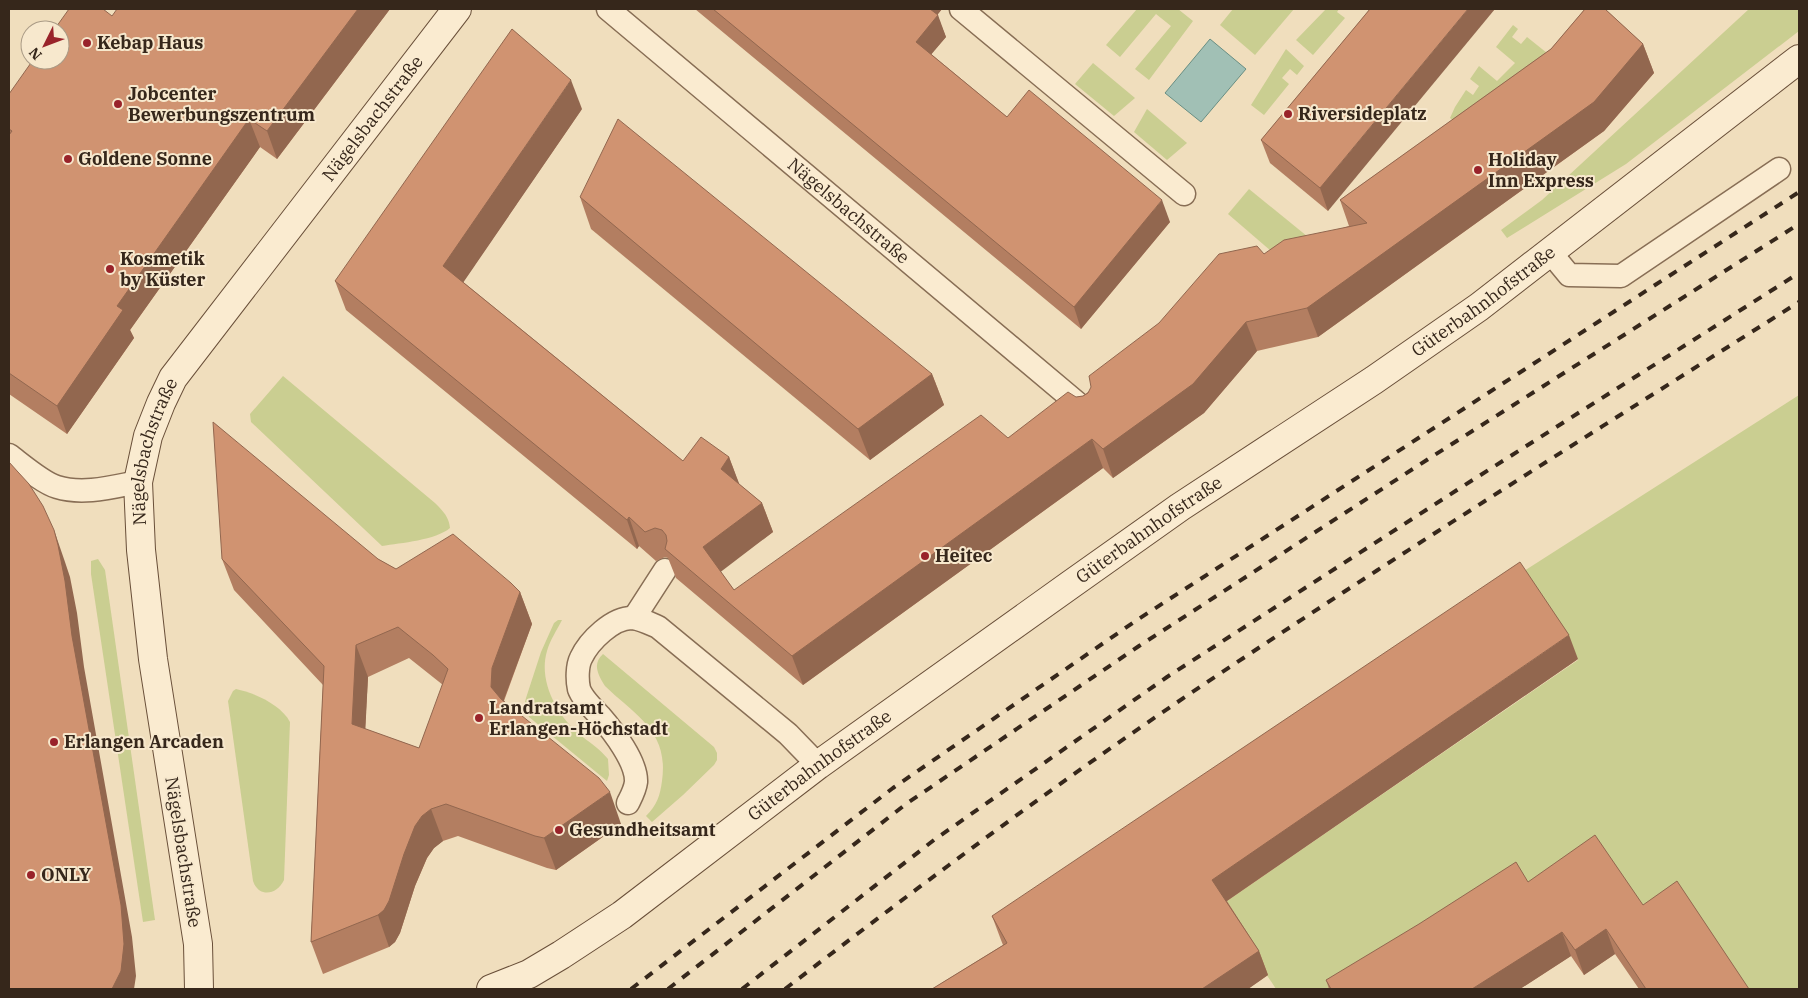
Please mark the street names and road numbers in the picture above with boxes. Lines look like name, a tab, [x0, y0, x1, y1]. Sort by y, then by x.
street label: Nägelsbachstraße	[317, 51, 428, 186]
street label: Nägelsbachstraße	[783, 153, 915, 268]
street label: Güterbahnhofstraße	[1407, 240, 1560, 362]
street label: Nägelsbachstraße	[126, 374, 182, 526]
street label: Güterbahnhofstraße	[1071, 471, 1226, 588]
street label: Güterbahnhofstraße	[743, 704, 896, 826]
street label: Nägelsbachstraße	[160, 775, 207, 929]

